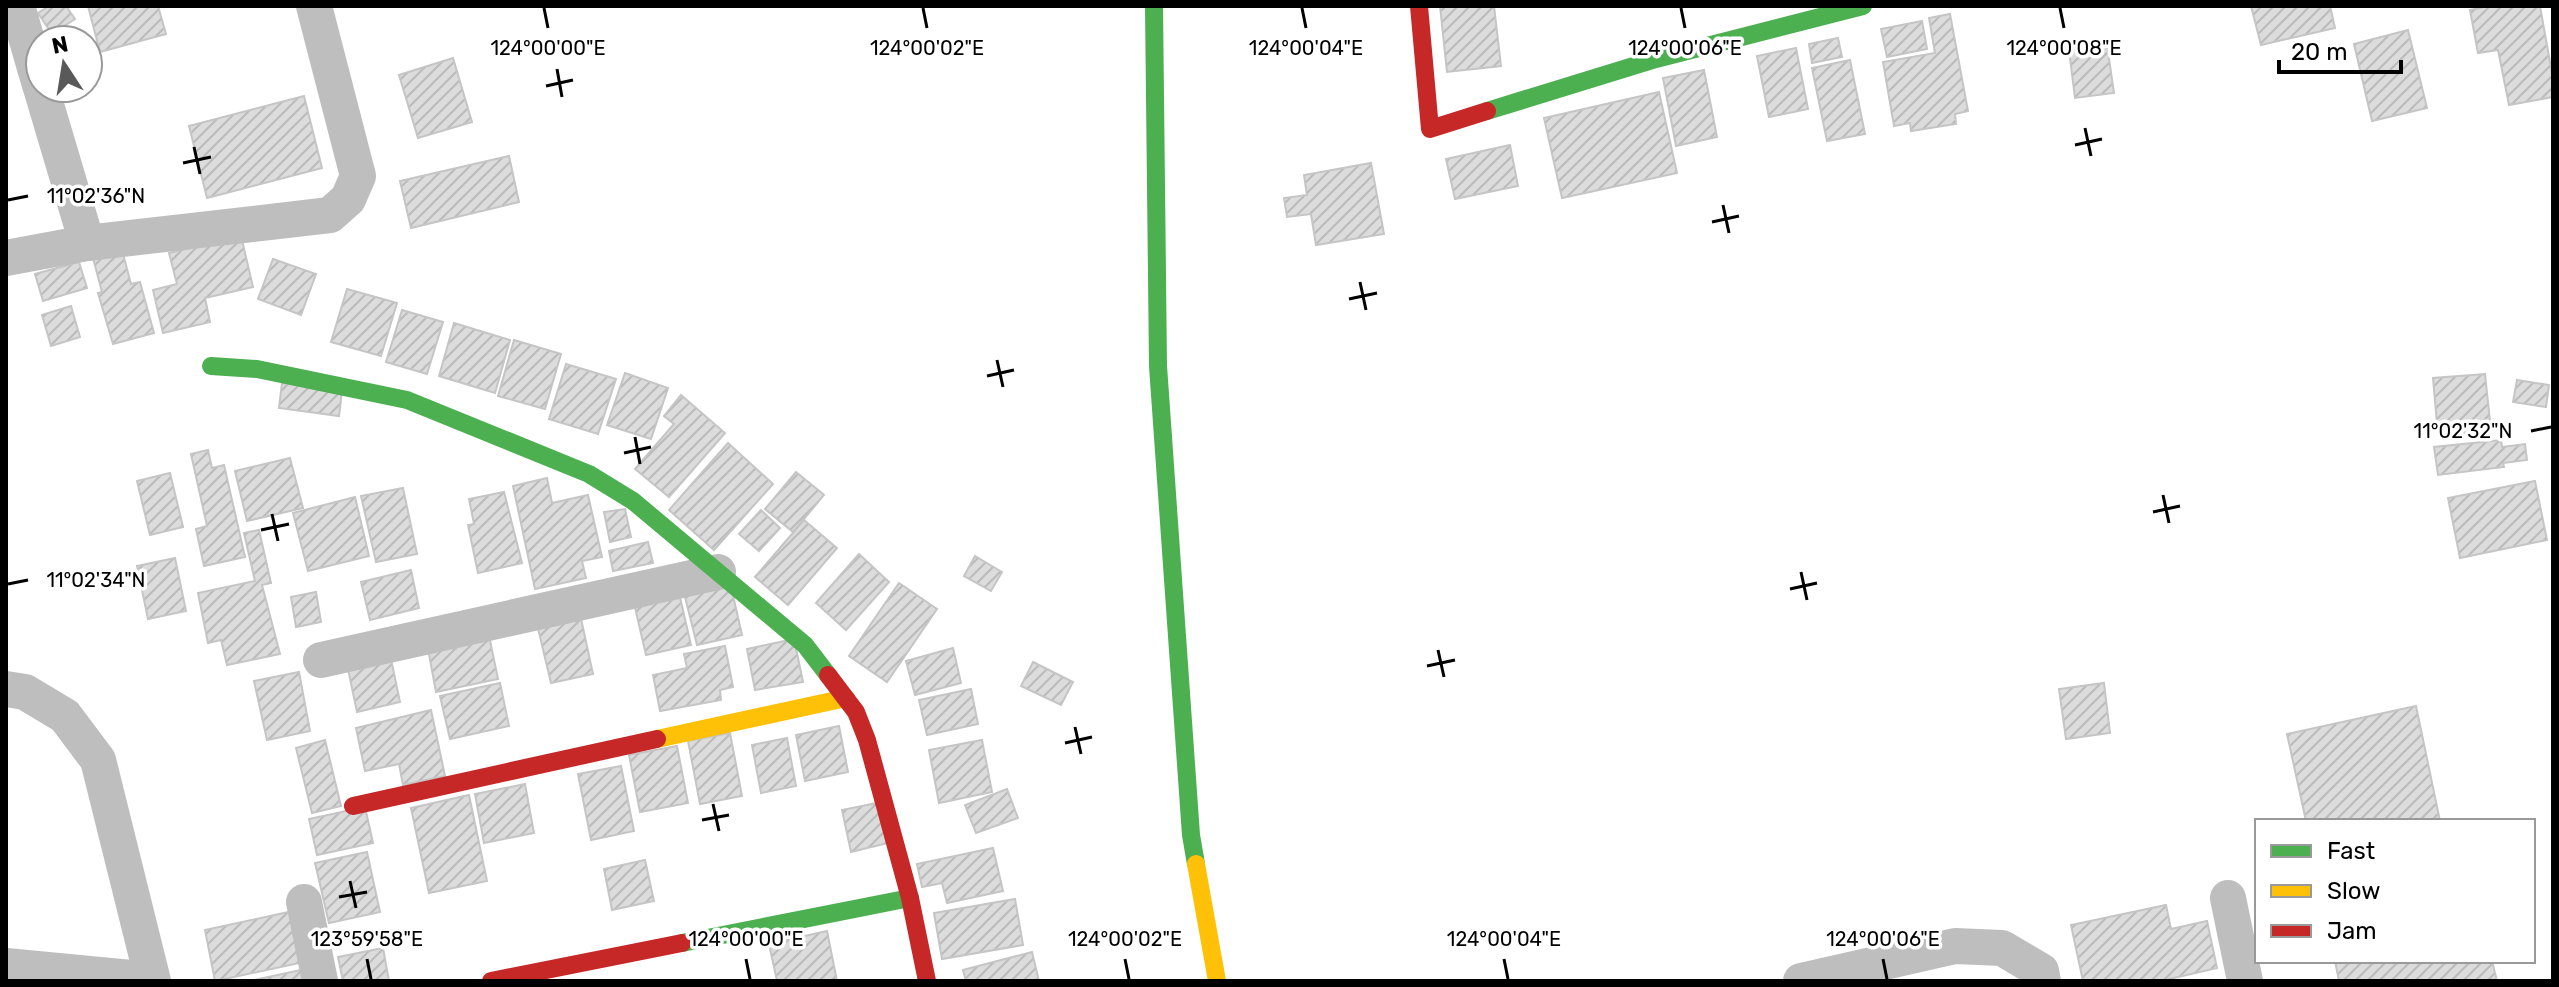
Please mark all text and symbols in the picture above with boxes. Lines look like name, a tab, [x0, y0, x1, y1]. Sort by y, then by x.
north arrow	[24, 24, 104, 104]
scale bar	[2279, 24, 2401, 74]
text: N	[49, 30, 70, 60]
text: 124°00'00"E	[490, 36, 606, 60]
text: 124°00'02"E	[870, 36, 984, 60]
text: 124°00'04"E	[1249, 36, 1363, 60]
text: 124°00'06"E	[1628, 36, 1742, 60]
text: 124°00'08"E	[2006, 36, 2122, 60]
text: 20 m	[2291, 38, 2348, 66]
text: 11°02'36"N	[47, 184, 145, 208]
text: 11°02'32"N	[2414, 419, 2512, 443]
text: 11°02'34"N	[46, 568, 146, 592]
legend	[2255, 819, 2535, 963]
text: Fast	[2327, 837, 2375, 865]
text: Slow	[2327, 877, 2380, 905]
text: Jam	[2327, 917, 2377, 945]
text: 123°59'58"E	[311, 927, 423, 951]
text: 124°00'00"E	[688, 927, 804, 951]
text: 124°00'02"E	[1068, 927, 1182, 951]
text: 124°00'04"E	[1447, 927, 1561, 951]
text: 124°00'06"E	[1826, 927, 1940, 951]

